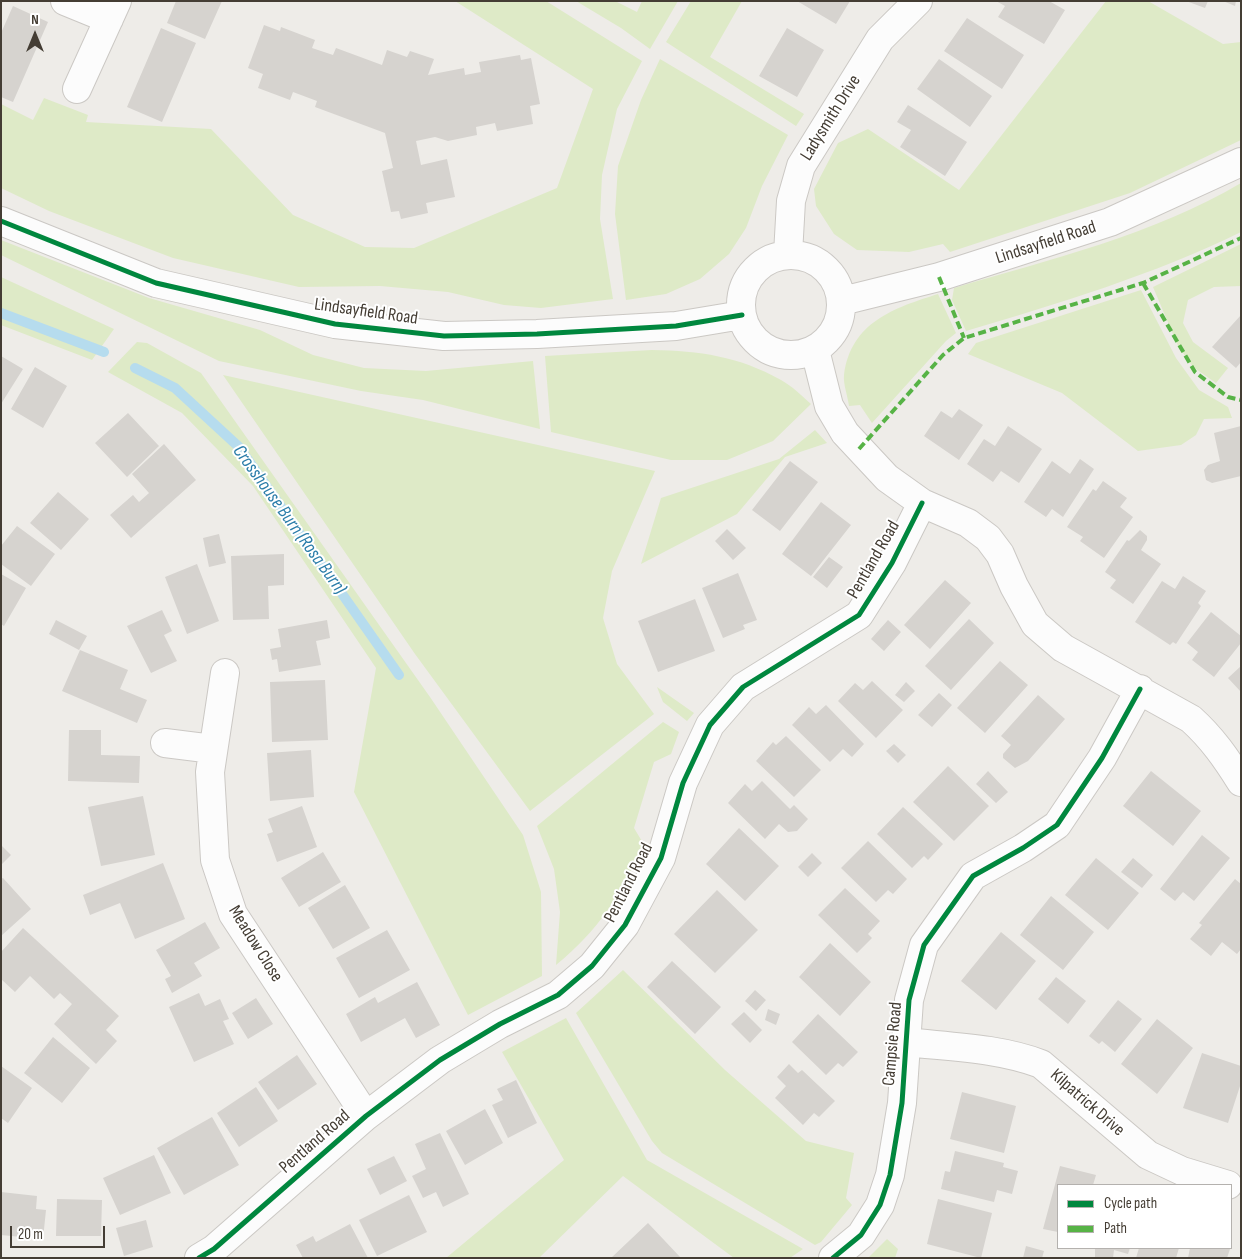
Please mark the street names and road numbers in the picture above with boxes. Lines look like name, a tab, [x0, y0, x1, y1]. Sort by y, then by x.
street label: Ladysmith Drive	[796, 71, 866, 165]
street label: Lindsayfield Road	[993, 217, 1099, 269]
street label: Lindsayfield Road	[313, 294, 419, 330]
street label: Pentland Road	[843, 517, 905, 603]
street label: Pentland Road	[600, 840, 658, 926]
street label: Meadow Close	[223, 902, 287, 986]
street label: Campsie Road	[879, 1001, 907, 1087]
street label: Kilpatrick Drive	[1045, 1065, 1129, 1141]
street label: Pentland Road	[275, 1105, 355, 1179]

